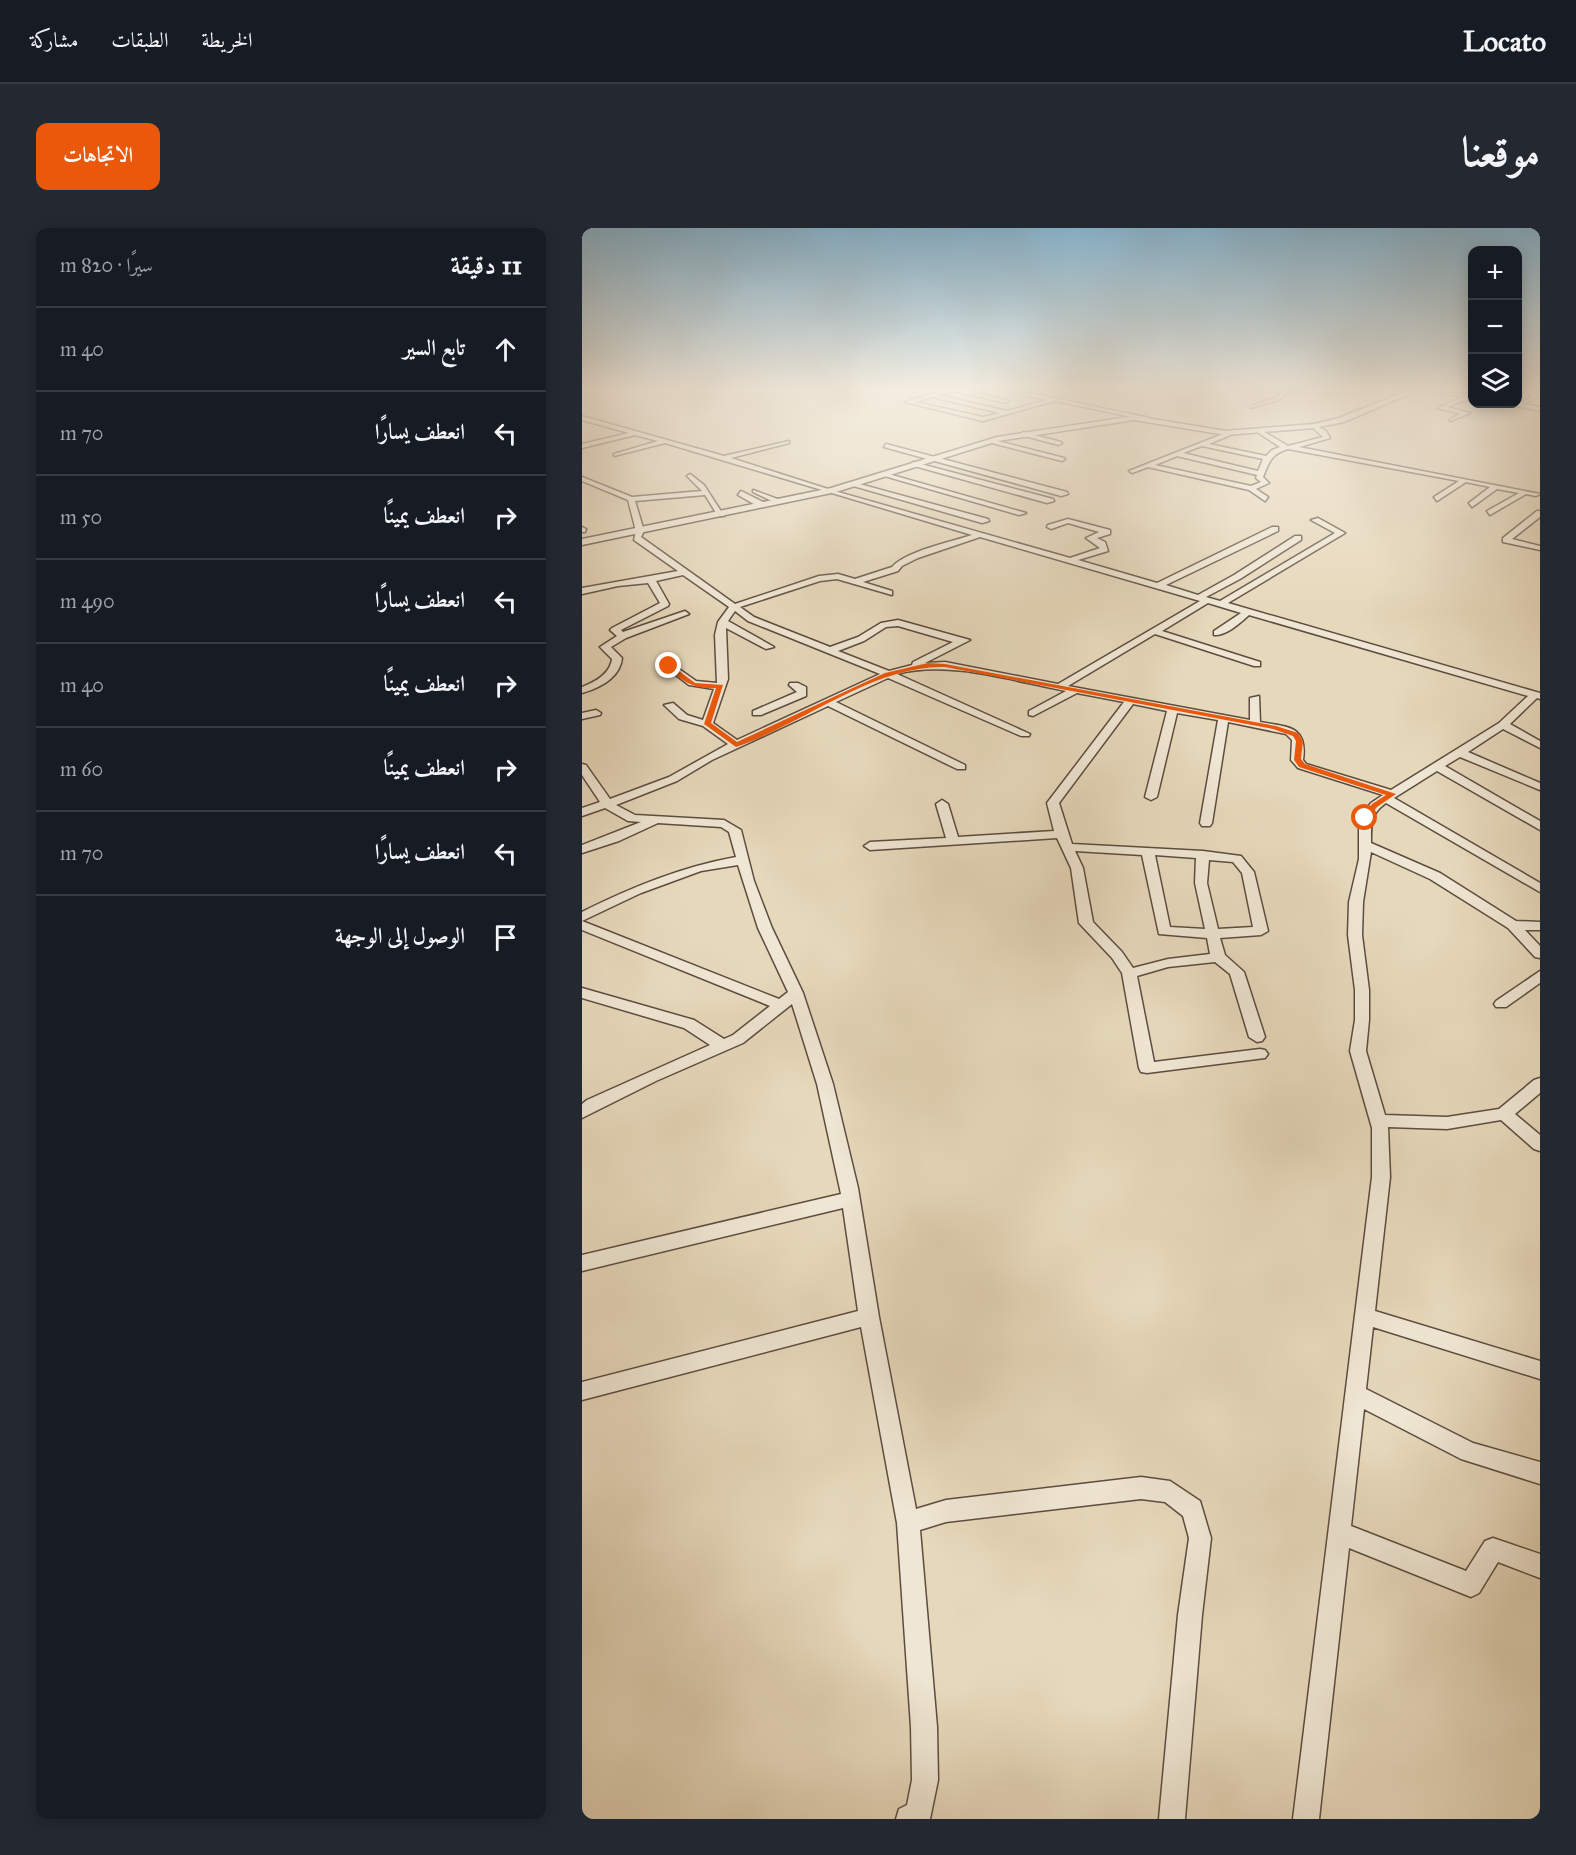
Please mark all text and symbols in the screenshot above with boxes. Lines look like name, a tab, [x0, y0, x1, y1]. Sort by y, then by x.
text: Locato	[1463, 24, 1546, 59]
text: مشاركة	[30, 27, 78, 53]
text: الطبقات	[111, 27, 168, 53]
text: الخريطة	[201, 27, 253, 53]
button: الاتجاهات	[36, 123, 160, 190]
text: موقعنا	[1462, 126, 1540, 178]
map controls	[1468, 246, 1522, 408]
button: +	[1468, 246, 1522, 300]
text: 11 دقيقة	[450, 249, 522, 281]
text: سيرًا · 820 m	[60, 253, 153, 277]
button: −	[1468, 300, 1522, 354]
icon: ahead	[489, 333, 522, 366]
text: تابع السير	[403, 334, 465, 361]
text: 40 m	[60, 337, 104, 361]
button: layers	[1468, 354, 1522, 408]
icon: left	[489, 417, 522, 450]
text: انعطف يسارًا	[375, 418, 465, 445]
text: 70 m	[60, 421, 103, 445]
icon: right	[489, 501, 522, 534]
text: انعطف يمينًا	[384, 502, 465, 529]
text: 50 m	[60, 505, 102, 529]
icon: left	[489, 585, 522, 618]
text: انعطف يسارًا	[375, 586, 465, 613]
text: 490 m	[60, 589, 115, 613]
route end	[655, 652, 681, 678]
icon: right	[489, 669, 522, 702]
text: انعطف يمينًا	[384, 670, 465, 697]
text: 40 m	[60, 673, 104, 697]
icon: right	[489, 753, 522, 786]
text: انعطف يمينًا	[384, 754, 465, 781]
text: 60 m	[60, 757, 103, 781]
route start	[1351, 804, 1377, 830]
icon: left	[489, 837, 522, 870]
text: انعطف يسارًا	[375, 838, 465, 865]
text: 70 m	[60, 841, 103, 865]
icon: arrive	[489, 921, 522, 954]
text: الوصول إلى الوجهة	[335, 922, 465, 949]

